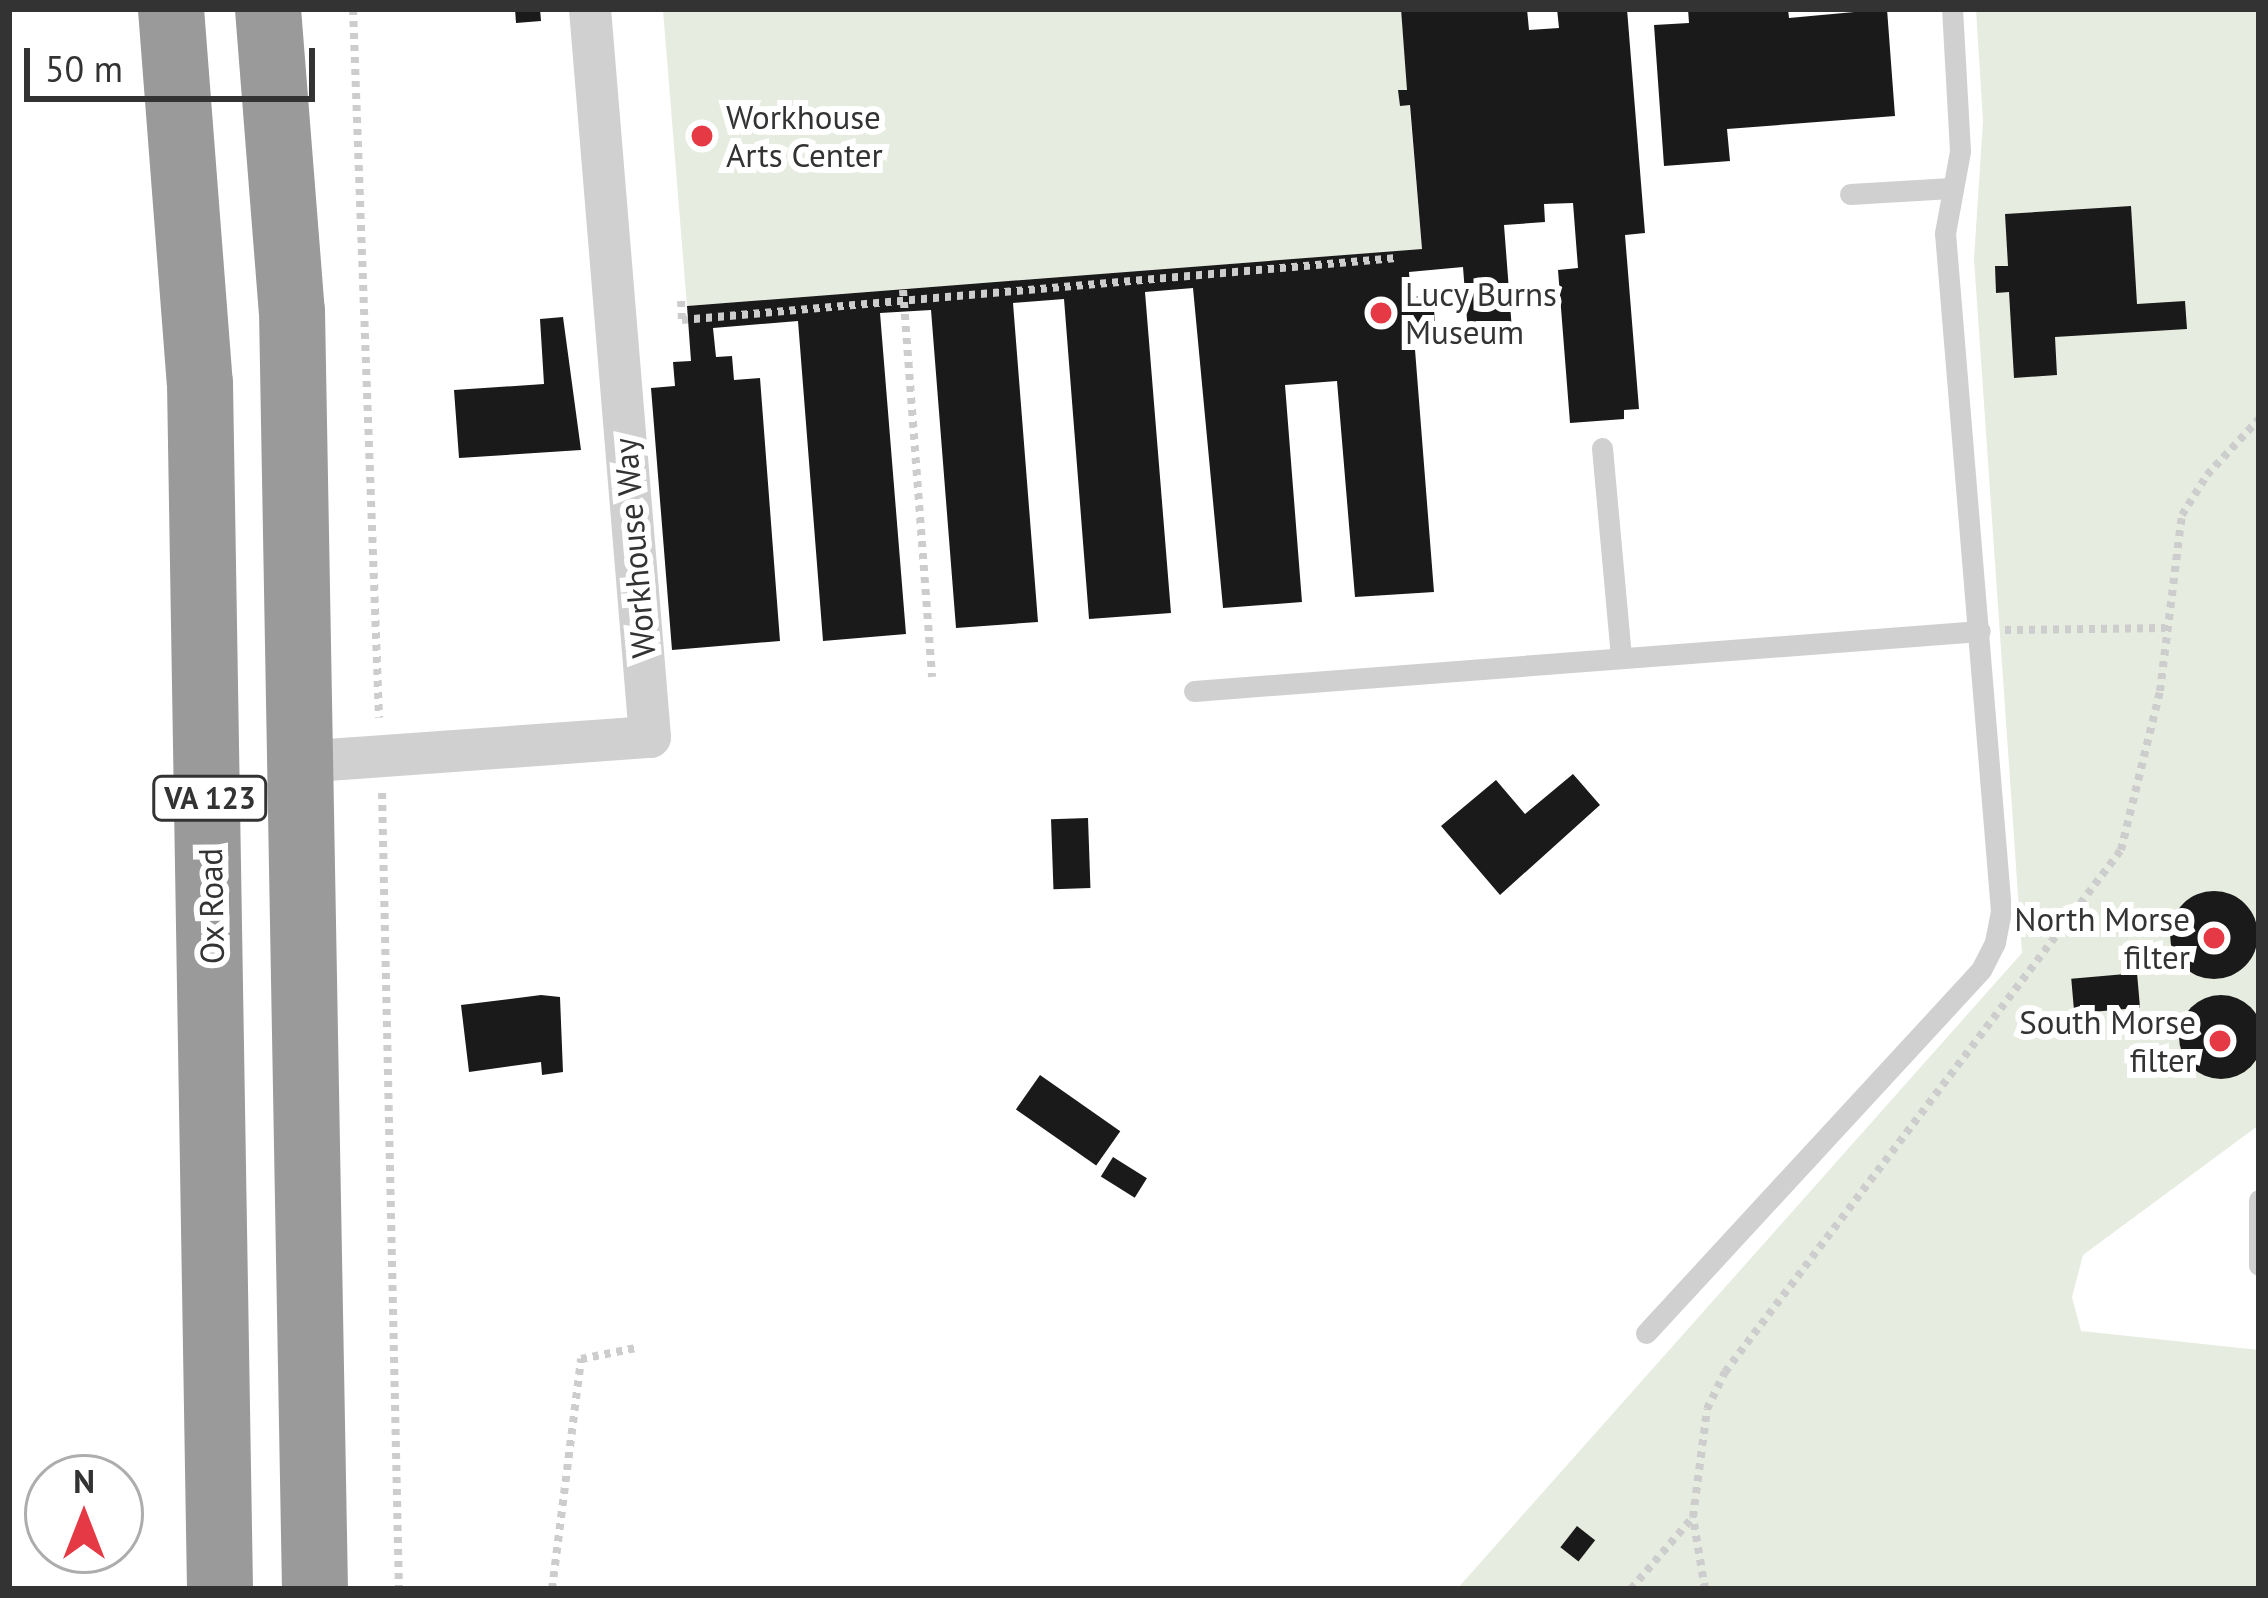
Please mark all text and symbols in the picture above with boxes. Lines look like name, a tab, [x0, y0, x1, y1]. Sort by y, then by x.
scale bar	[30, 24, 321, 98]
text: 50 m	[45, 45, 123, 92]
place label: Workhouse Arts Center	[726, 97, 883, 175]
marker: Workhouse Arts Center	[689, 123, 715, 149]
place label: Lucy Burns Museum	[1405, 274, 1558, 352]
marker: Lucy Burns Museum	[1368, 300, 1394, 326]
street label: Workhouse Way	[605, 436, 663, 660]
road number: VA 123	[150, 774, 270, 822]
street label: Ox Road	[190, 847, 232, 965]
place label: North Morse filter	[2014, 899, 2190, 977]
marker: North Morse filter	[2201, 925, 2227, 951]
place label: South Morse filter	[2019, 1002, 2196, 1080]
marker: South Morse filter	[2207, 1028, 2233, 1054]
north arrow	[24, 1454, 144, 1574]
text: N	[73, 1459, 95, 1502]

